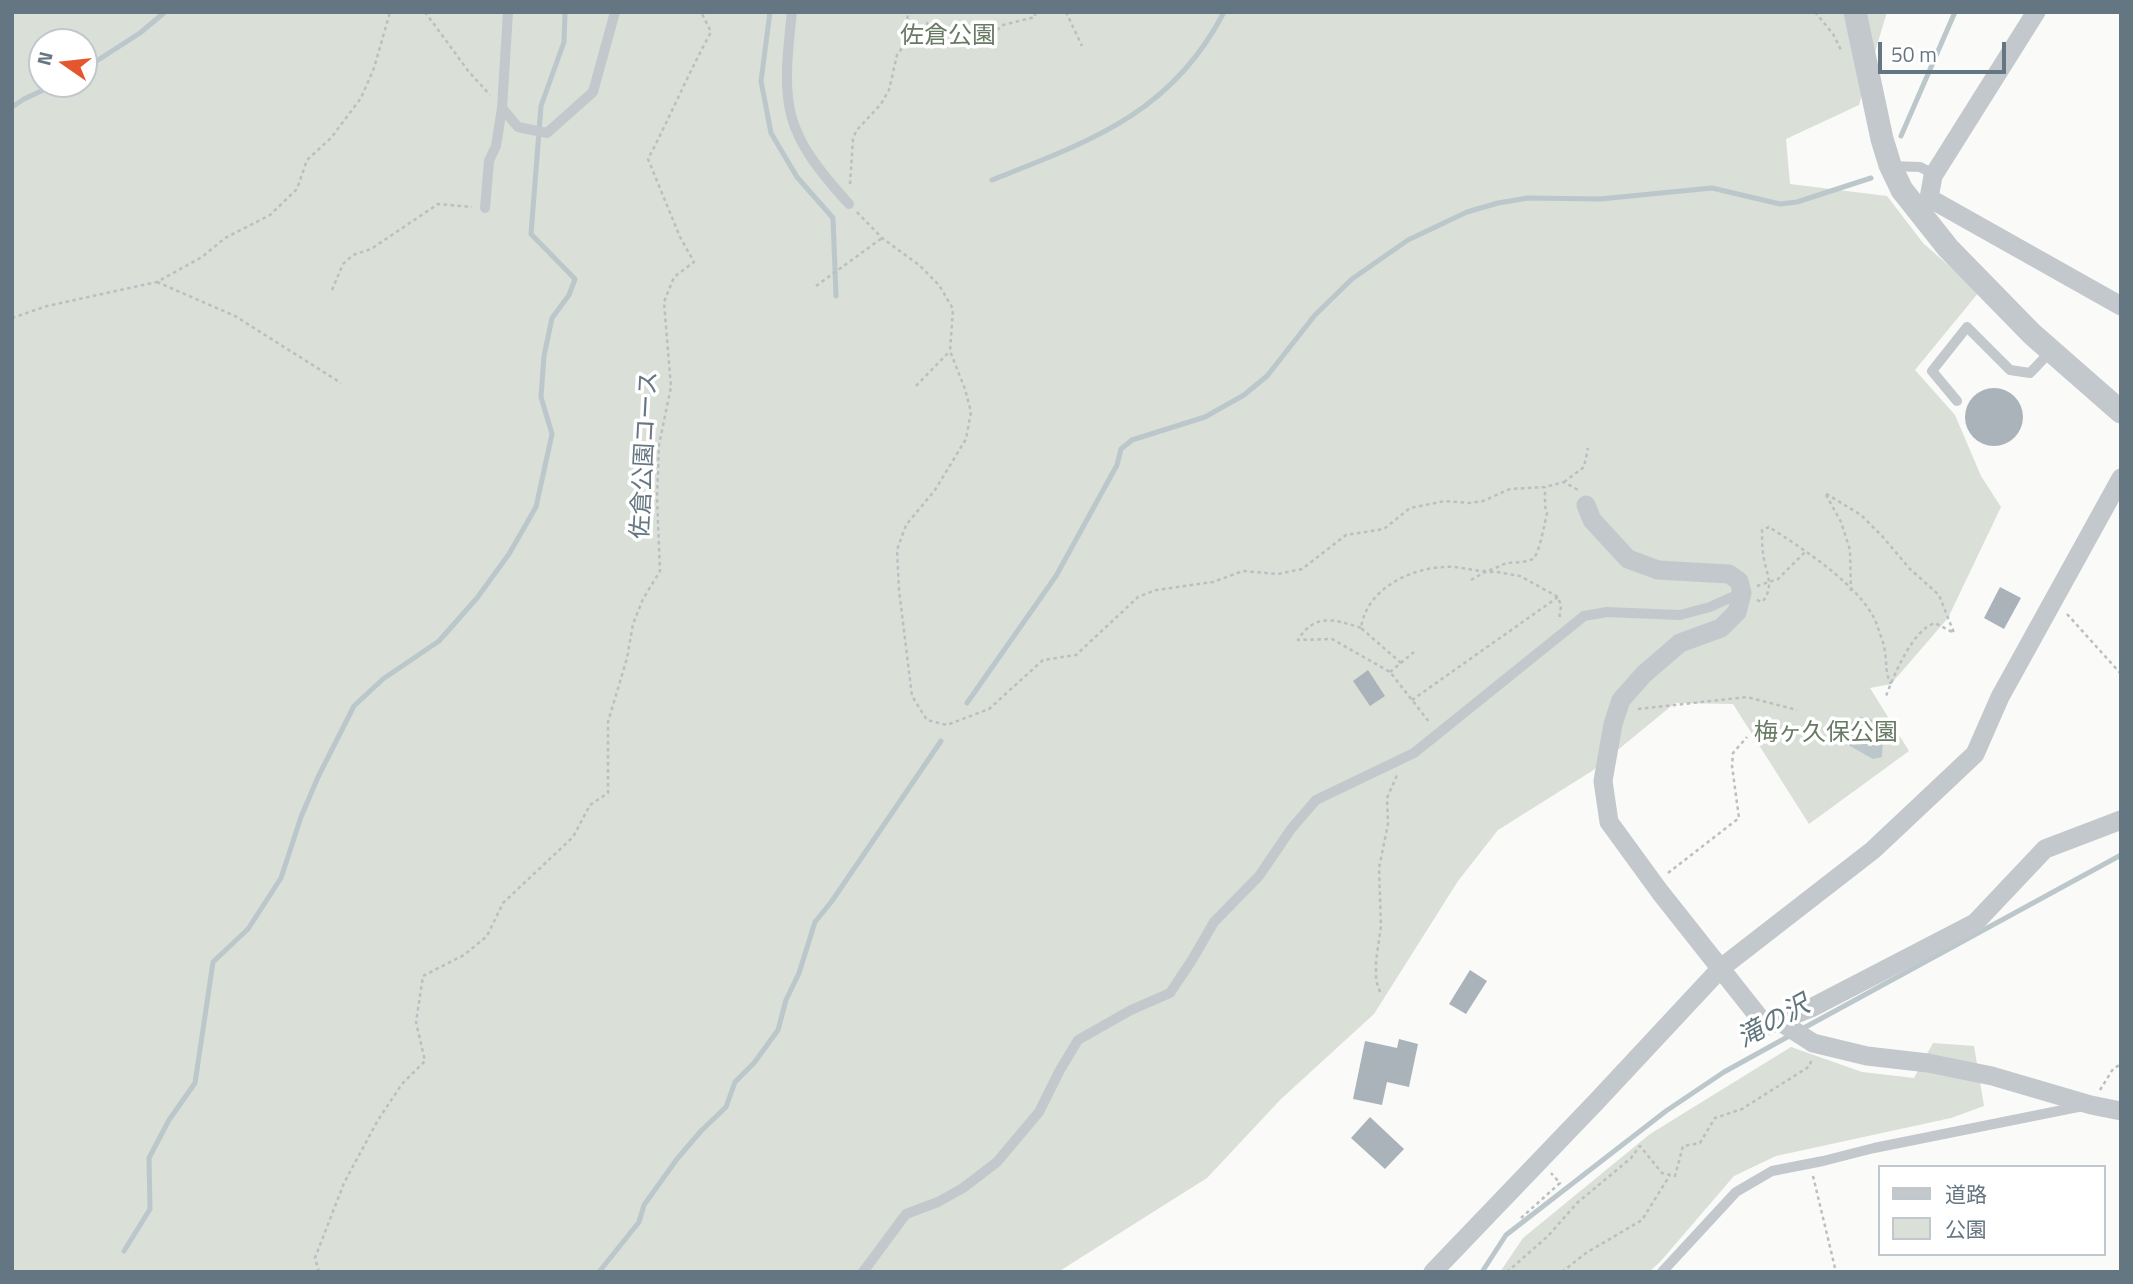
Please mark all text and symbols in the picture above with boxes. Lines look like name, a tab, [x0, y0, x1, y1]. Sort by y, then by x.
park label: 佐倉公園	[900, 23, 996, 51]
north arrow	[28, 28, 98, 98]
scale bar	[1881, 28, 2009, 72]
text: 50 m	[1891, 38, 1937, 70]
text: N	[28, 48, 60, 68]
street label: 佐倉公園コース	[627, 370, 665, 540]
park label: 梅ヶ久保公園	[1754, 720, 1898, 748]
water label: 滝の沢	[1732, 990, 1816, 1056]
legend	[1878, 1165, 2105, 1256]
text: 道路	[1945, 1178, 1987, 1210]
text: 公園	[1945, 1213, 1987, 1245]

